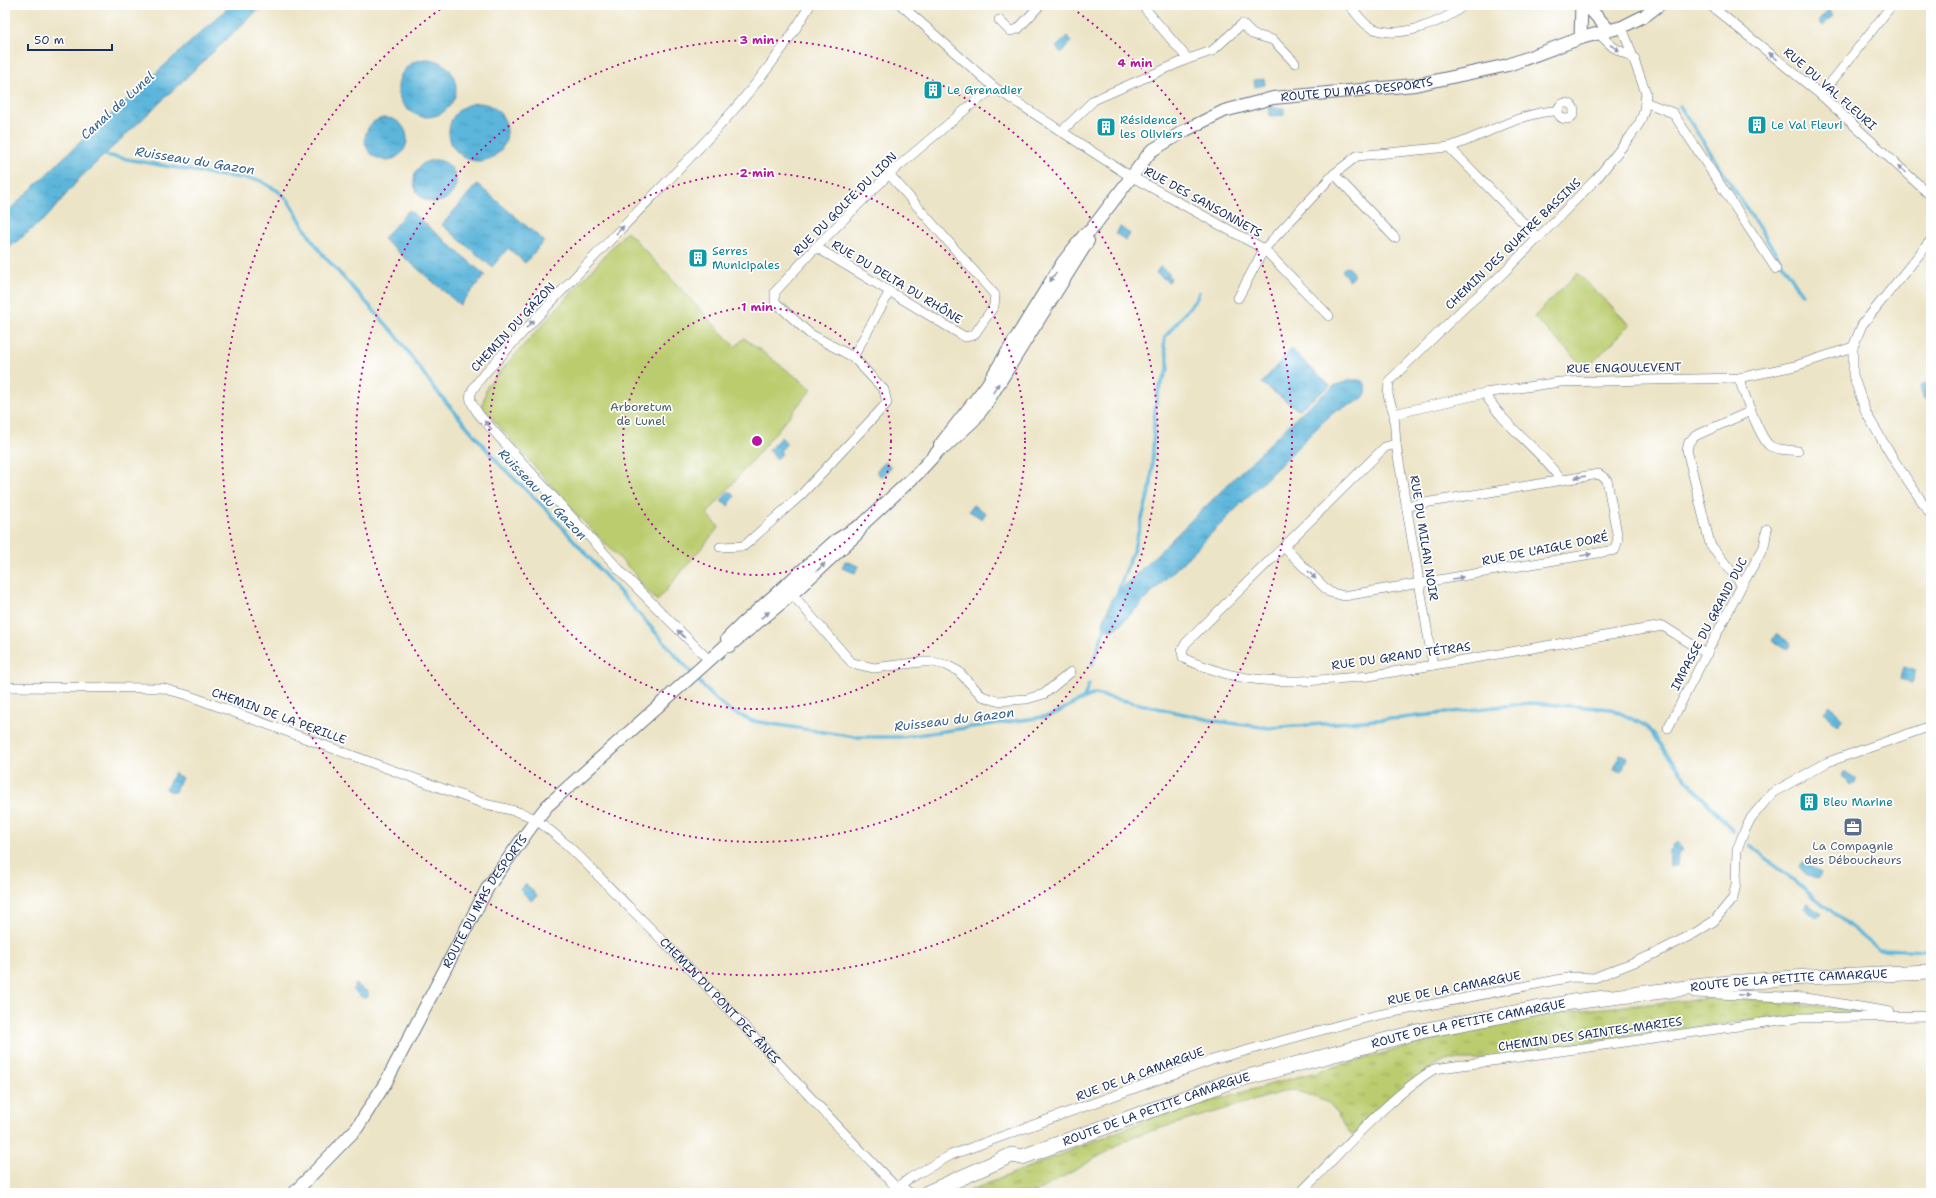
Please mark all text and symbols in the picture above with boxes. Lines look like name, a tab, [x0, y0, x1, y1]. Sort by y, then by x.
scale bar	[28, 26, 112, 52]
text: 50 m	[34, 32, 64, 48]
text: 3 min	[740, 32, 775, 48]
one-way arrow	[1610, 44, 1620, 52]
street label: RUE DU VAL FLEURI	[1780, 44, 1880, 134]
one-way arrow	[1767, 52, 1778, 61]
text: 4 min	[1118, 55, 1153, 71]
water label: Canal de Lunel	[77, 68, 158, 143]
street label: ROUTE DU MAS DESPORTS	[1280, 73, 1435, 105]
building icon: Le Grenadier	[922, 79, 944, 101]
place label: Le Grenadier	[947, 82, 1023, 98]
place label: Résidence les Oliviers	[1120, 112, 1183, 142]
building icon: Le Val Fleuri	[1746, 114, 1768, 136]
building icon: Résidence les Oliviers	[1095, 116, 1117, 138]
place label: Le Val Fleuri	[1771, 117, 1843, 133]
water label: Ruisseau du Gazon	[134, 143, 256, 178]
street label: RUE DU GOLFE DU LION	[790, 149, 900, 259]
street label: RUE DES SANSONNETS	[1141, 163, 1265, 241]
text: 2 min	[740, 165, 775, 181]
one-way arrow	[1897, 165, 1907, 174]
street label: CHEMIN DES QUATRE BASSINS	[1442, 175, 1585, 313]
one-way arrow	[615, 225, 625, 235]
street label: RUE DU DELTA DU RHÔNE	[829, 237, 965, 327]
place label: Serres Municipales	[712, 243, 780, 273]
building icon: Serres Municipales	[687, 247, 709, 269]
one-way arrow	[1049, 271, 1057, 282]
street label: CHEMIN DU GAZON	[467, 279, 559, 375]
text: 1 min	[741, 299, 773, 315]
one-way arrow	[526, 319, 535, 330]
street label: RUE ENGOULEVENT	[1566, 359, 1682, 377]
one-way arrow	[993, 382, 1000, 394]
park label: Arboretum de Lunel	[610, 399, 672, 429]
one-way arrow	[483, 420, 493, 430]
centre of rings	[750, 434, 764, 448]
water label: Ruisseau du Gazon	[495, 445, 591, 544]
street label: RUE DU MILAN NOIR	[1406, 474, 1442, 602]
one-way arrow	[1574, 474, 1587, 480]
street label: RUE DE L'AIGLE DORÉ	[1480, 529, 1610, 569]
one-way arrow	[1580, 552, 1592, 558]
street label: IMPASSE DU GRAND DUC	[1667, 555, 1751, 693]
one-way arrow	[816, 563, 826, 572]
one-way arrow	[1307, 570, 1316, 580]
one-way arrow	[1452, 574, 1464, 580]
one-way arrow	[760, 611, 771, 620]
one-way arrow	[676, 629, 685, 639]
street label: RUE DU GRAND TÉTRAS	[1330, 638, 1472, 674]
street label: CHEMIN DE LA PERILLE	[209, 684, 349, 748]
water label: Ruisseau du Gazon	[893, 704, 1015, 735]
building icon: Bleu Marine	[1798, 791, 1820, 813]
place label: Bleu Marine	[1823, 794, 1893, 810]
office icon: La Compagnie des Déboucheurs	[1842, 816, 1864, 838]
street label: ROUTE DU MAS DESPORTS	[439, 831, 531, 971]
place label: La Compagnie des Déboucheurs	[1804, 838, 1902, 868]
street label: CHEMIN DU PONT DES ÂNES	[656, 934, 784, 1068]
street label: ROUTE DE LA PETITE CAMARGUE	[1689, 966, 1888, 996]
street label: RUE DE LA CAMARGUE	[1386, 967, 1522, 1009]
one-way arrow	[1738, 991, 1750, 998]
street label: ROUTE DE LA PETITE CAMARGUE	[1370, 995, 1567, 1052]
street label: CHEMIN DES SAINTES-MARIES	[1497, 1013, 1683, 1055]
street label: RUE DE LA CAMARGUE	[1074, 1043, 1206, 1105]
street label: ROUTE DE LA PETITE CAMARGUE	[1060, 1069, 1252, 1150]

